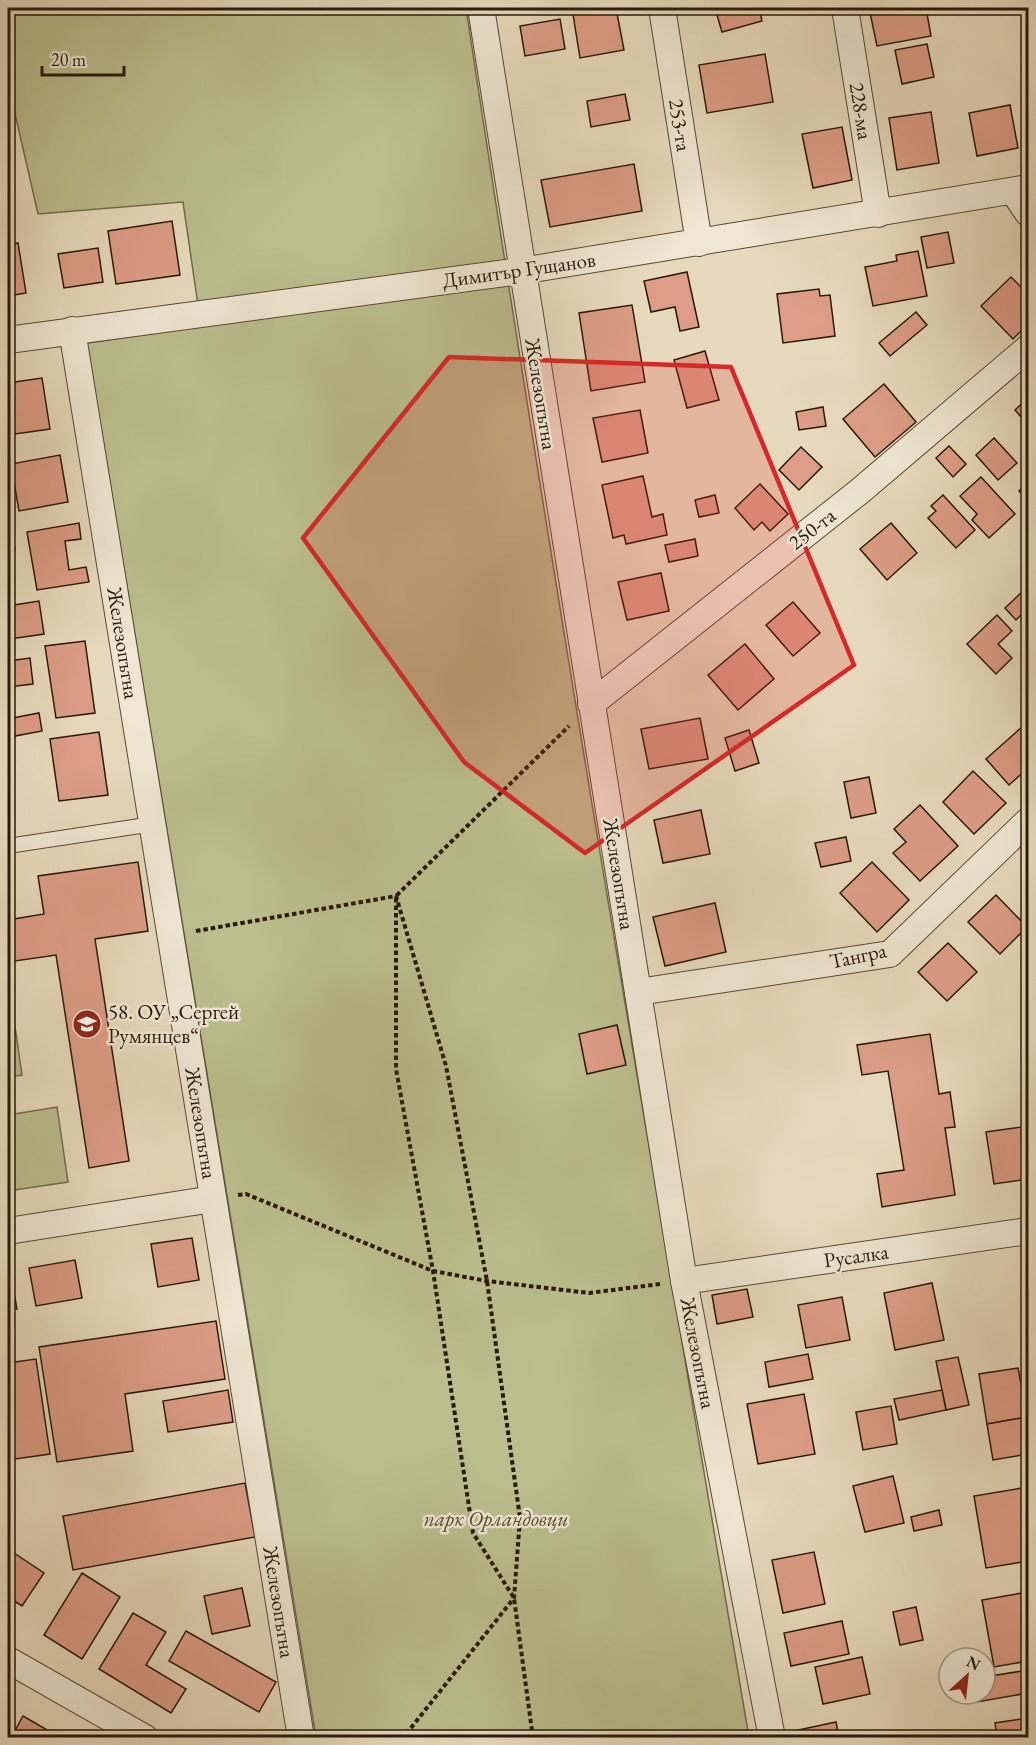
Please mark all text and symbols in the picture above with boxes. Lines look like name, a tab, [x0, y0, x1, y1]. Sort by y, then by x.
scale bar	[42, 39, 124, 77]
text: 20 m	[51, 48, 86, 71]
street label: 228-ма	[844, 80, 879, 142]
street label: 253-та	[663, 97, 698, 154]
street label: Димитър Гущанов	[441, 245, 597, 294]
street label: Железопътна	[519, 335, 564, 452]
street label: 250-та	[783, 501, 841, 556]
street label: Железопътна	[101, 584, 146, 701]
street label: Железопътна	[597, 815, 642, 932]
street label: Тангра	[827, 936, 889, 975]
place label: 58. ОУ „Сергей Румянцев“	[108, 998, 239, 1049]
school or university icon: 58. ОУ „Сергей Румянцев“	[71, 1008, 103, 1040]
street label: Железопътна	[179, 1064, 224, 1181]
street label: Русалка	[822, 1238, 891, 1273]
street label: Железопътна	[674, 1294, 723, 1411]
park label: парк Орландовци	[424, 1505, 568, 1532]
street label: Железопътна	[257, 1543, 302, 1660]
north arrow	[937, 1646, 997, 1706]
text: N	[963, 1651, 984, 1675]

